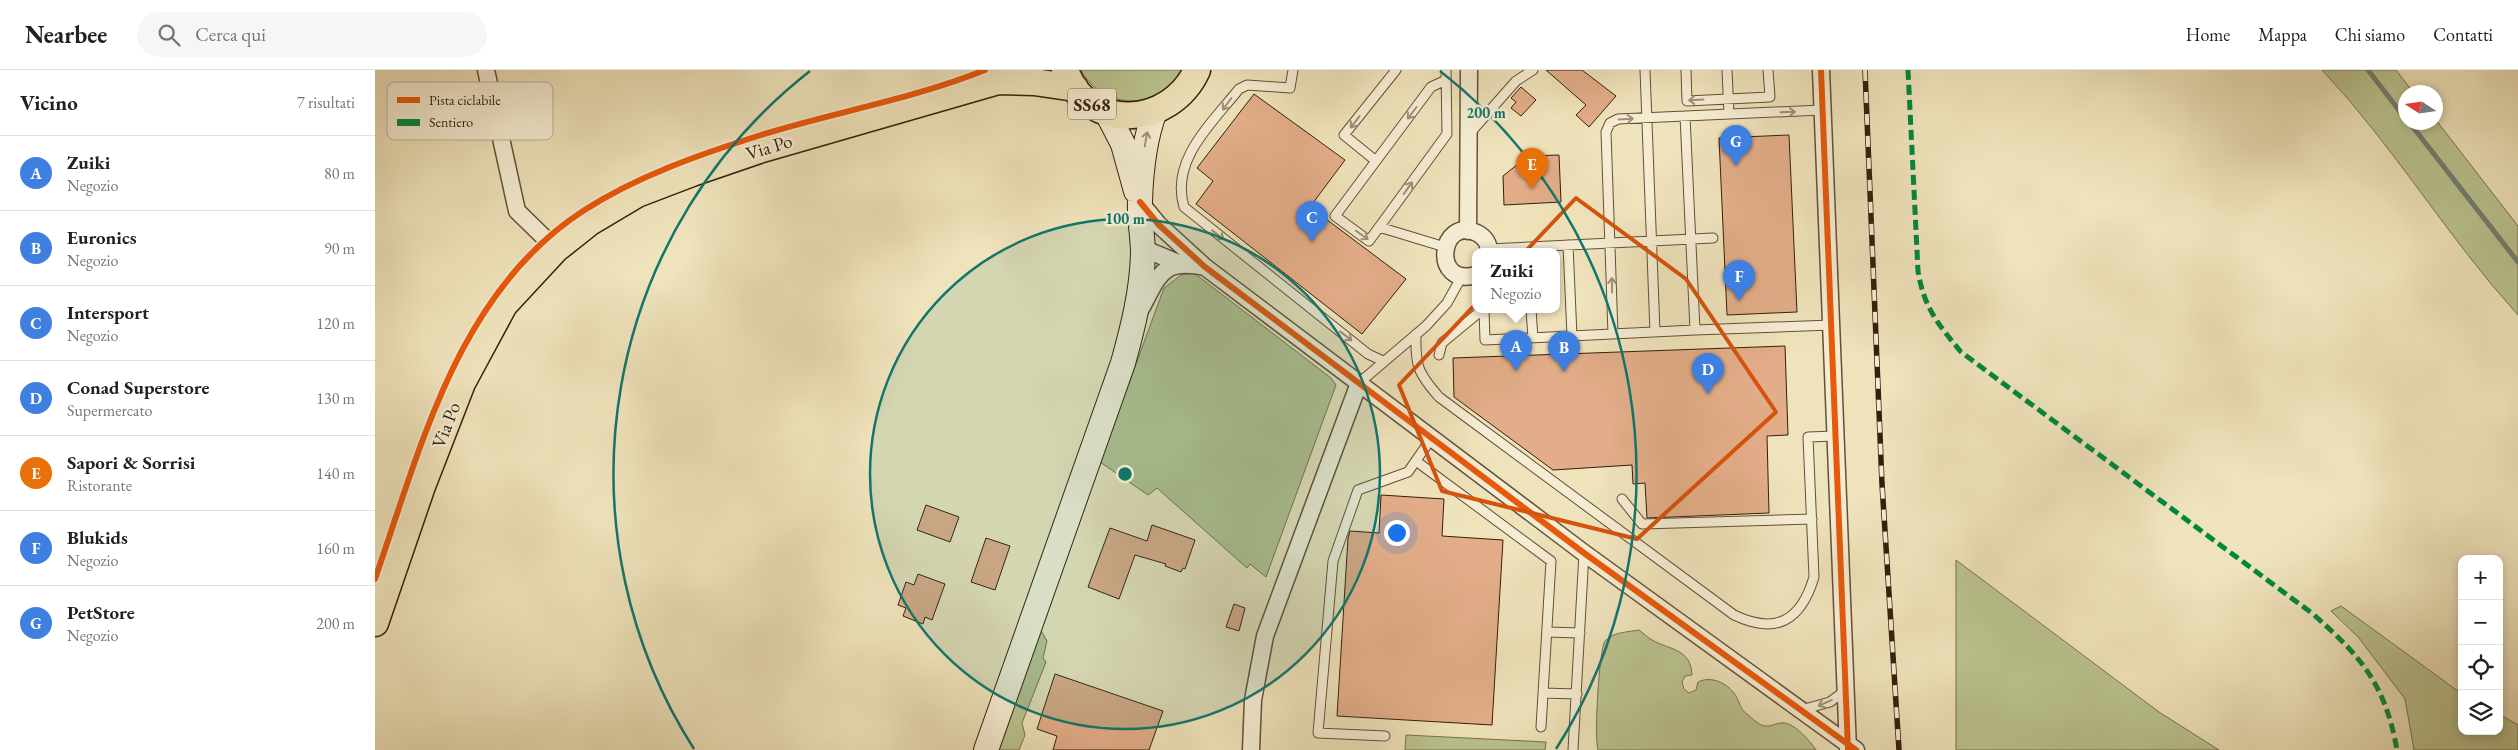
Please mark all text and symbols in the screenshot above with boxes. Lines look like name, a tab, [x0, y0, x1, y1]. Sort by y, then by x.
search box	[137, 12, 487, 57]
text: Nearbee	[25, 19, 107, 50]
icon: search	[155, 21, 183, 49]
text: Cerca qui	[195, 22, 266, 47]
text: Home	[2186, 23, 2230, 46]
text: Mappa	[2258, 23, 2307, 46]
text: Chi siamo	[2335, 23, 2405, 46]
text: Contatti	[2433, 23, 2493, 46]
legend	[387, 82, 553, 140]
north arrow	[2398, 85, 2443, 130]
road number: SS68	[1068, 88, 1116, 120]
text: Vicino	[20, 89, 78, 116]
text: Pista ciclabile	[429, 91, 501, 109]
text: 7 risultati	[297, 92, 355, 113]
one-way arrow	[1688, 96, 1704, 105]
one-way arrow	[1222, 97, 1232, 111]
text: 200 m	[1466, 103, 1506, 122]
one-way arrow	[1407, 106, 1417, 120]
one-way arrow	[1780, 107, 1796, 116]
text: Sentiero	[429, 113, 473, 131]
one-way arrow	[1618, 114, 1634, 124]
one-way arrow	[1349, 115, 1360, 128]
pin: G	[1720, 125, 1752, 166]
street label: Via Po	[743, 128, 795, 166]
one-way arrow	[1142, 131, 1152, 147]
pin: E	[1516, 148, 1548, 189]
text: Zuiki	[67, 150, 110, 175]
text: A	[30, 163, 42, 184]
text: 80 m	[324, 163, 355, 184]
text: Negozio	[67, 175, 118, 196]
one-way arrow	[1402, 182, 1413, 195]
pin: C	[1296, 201, 1328, 242]
text: 100 m	[1105, 209, 1145, 228]
text: Euronics	[67, 225, 137, 250]
one-way arrow	[1211, 229, 1224, 240]
one-way arrow	[1354, 230, 1368, 241]
text: B	[31, 238, 41, 259]
text: 90 m	[324, 238, 355, 259]
popup	[1472, 248, 1560, 313]
text: Negozio	[67, 250, 118, 271]
text: Zuiki	[1490, 258, 1534, 283]
pin: F	[1723, 260, 1755, 301]
one-way arrow	[1607, 277, 1617, 294]
text: Negozio	[1490, 283, 1542, 304]
text: Intersport	[67, 300, 149, 325]
text: C	[30, 313, 42, 334]
text: 120 m	[316, 313, 355, 334]
text: Negozio	[67, 325, 118, 346]
one-way arrow	[1339, 330, 1352, 341]
pin: A	[1500, 330, 1532, 371]
pin: B	[1548, 331, 1580, 372]
pin: D	[1692, 353, 1724, 394]
text: Conad Superstore	[67, 375, 209, 400]
text: D	[30, 388, 42, 409]
text: 130 m	[316, 388, 355, 409]
street label: Via Po	[426, 398, 466, 452]
text: Supermercato	[67, 400, 152, 421]
text: Sapori & Sorrisi	[67, 450, 195, 475]
text: E	[31, 463, 41, 484]
text: 140 m	[316, 463, 355, 484]
centre of rings	[1116, 465, 1134, 483]
text: Ristorante	[67, 475, 132, 496]
your location	[1384, 520, 1410, 546]
text: Blukids	[67, 525, 128, 550]
text: F	[32, 538, 40, 559]
text: 160 m	[316, 538, 355, 559]
text: Negozio	[67, 550, 118, 571]
map controls	[2458, 555, 2503, 735]
button: +	[2458, 555, 2503, 600]
text: PetStore	[67, 600, 135, 625]
button: −	[2458, 600, 2503, 645]
text: G	[30, 613, 42, 634]
text: 200 m	[316, 613, 355, 634]
text: Negozio	[67, 625, 118, 646]
button: locate	[2458, 645, 2503, 690]
button: layers	[2458, 690, 2503, 735]
one-way arrow	[1818, 699, 1833, 709]

